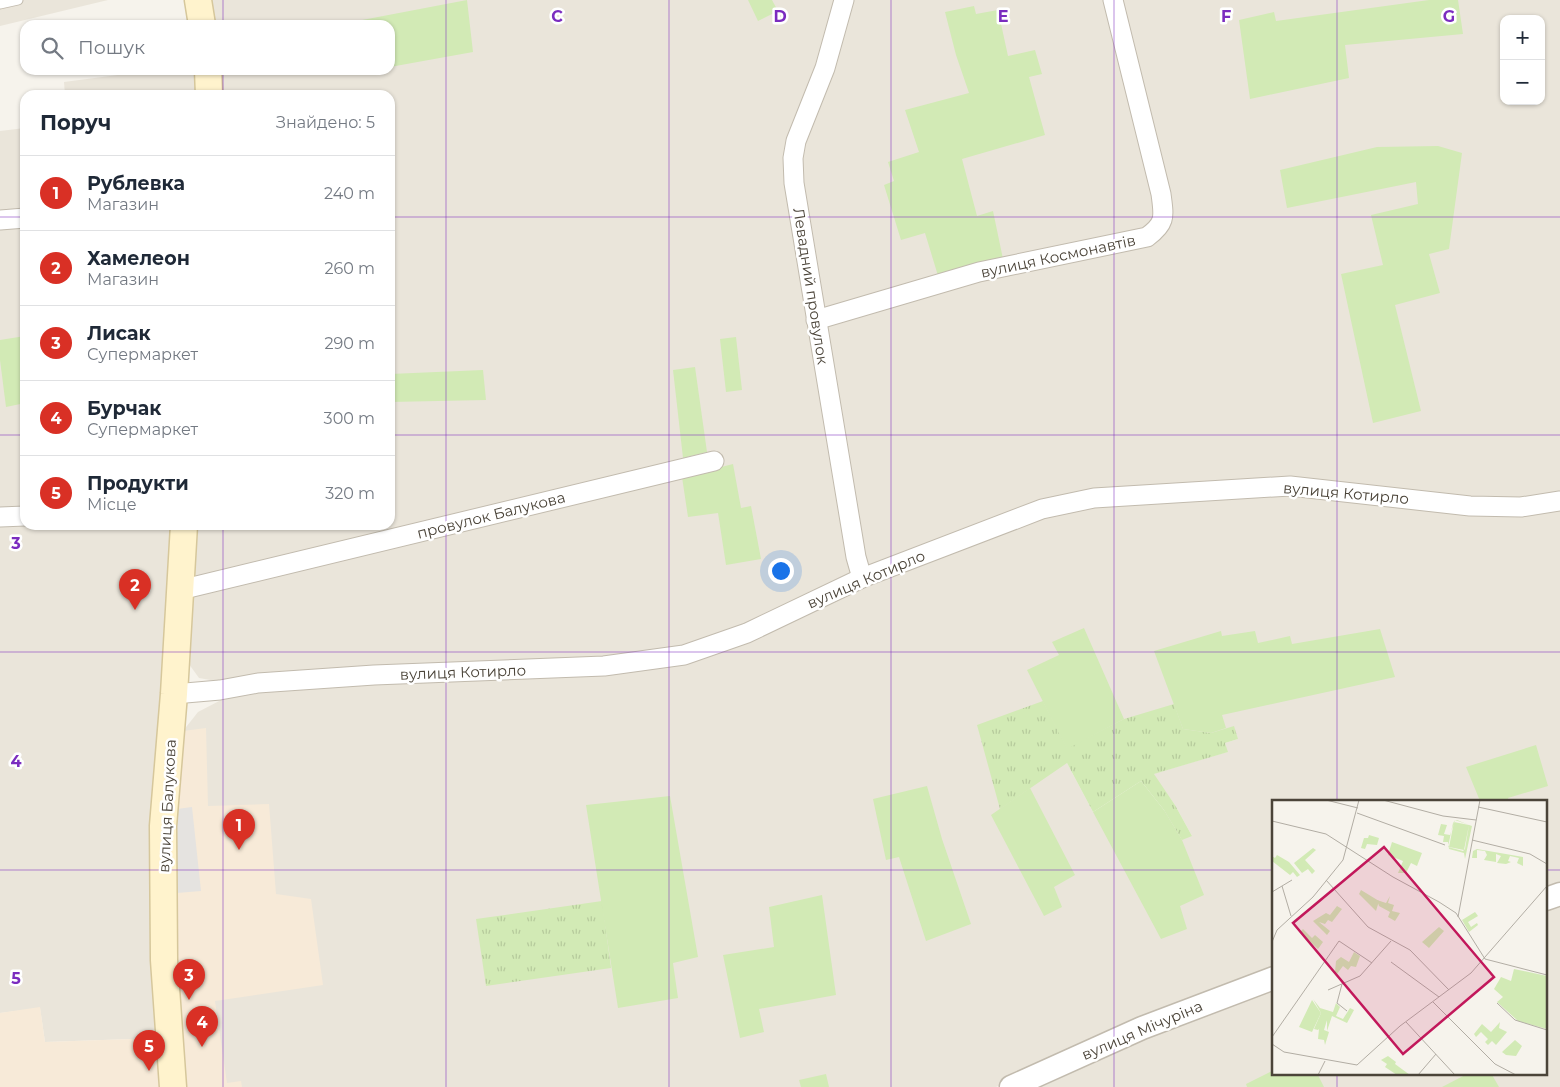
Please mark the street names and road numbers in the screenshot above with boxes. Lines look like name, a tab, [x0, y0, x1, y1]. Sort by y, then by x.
street label: Левадний провулок	[789, 206, 833, 366]
street label: вулиця Космонавтів	[979, 230, 1137, 282]
street label: вулиця Котирло	[1282, 478, 1410, 508]
street label: провулок Балукова	[415, 487, 567, 543]
street label: вулиця Котирло	[804, 546, 928, 612]
street label: вулиця Котирло	[400, 660, 526, 684]
street label: вулиця Балукова	[154, 739, 180, 873]
street label: вулиця Мічуріна	[1079, 996, 1205, 1064]

